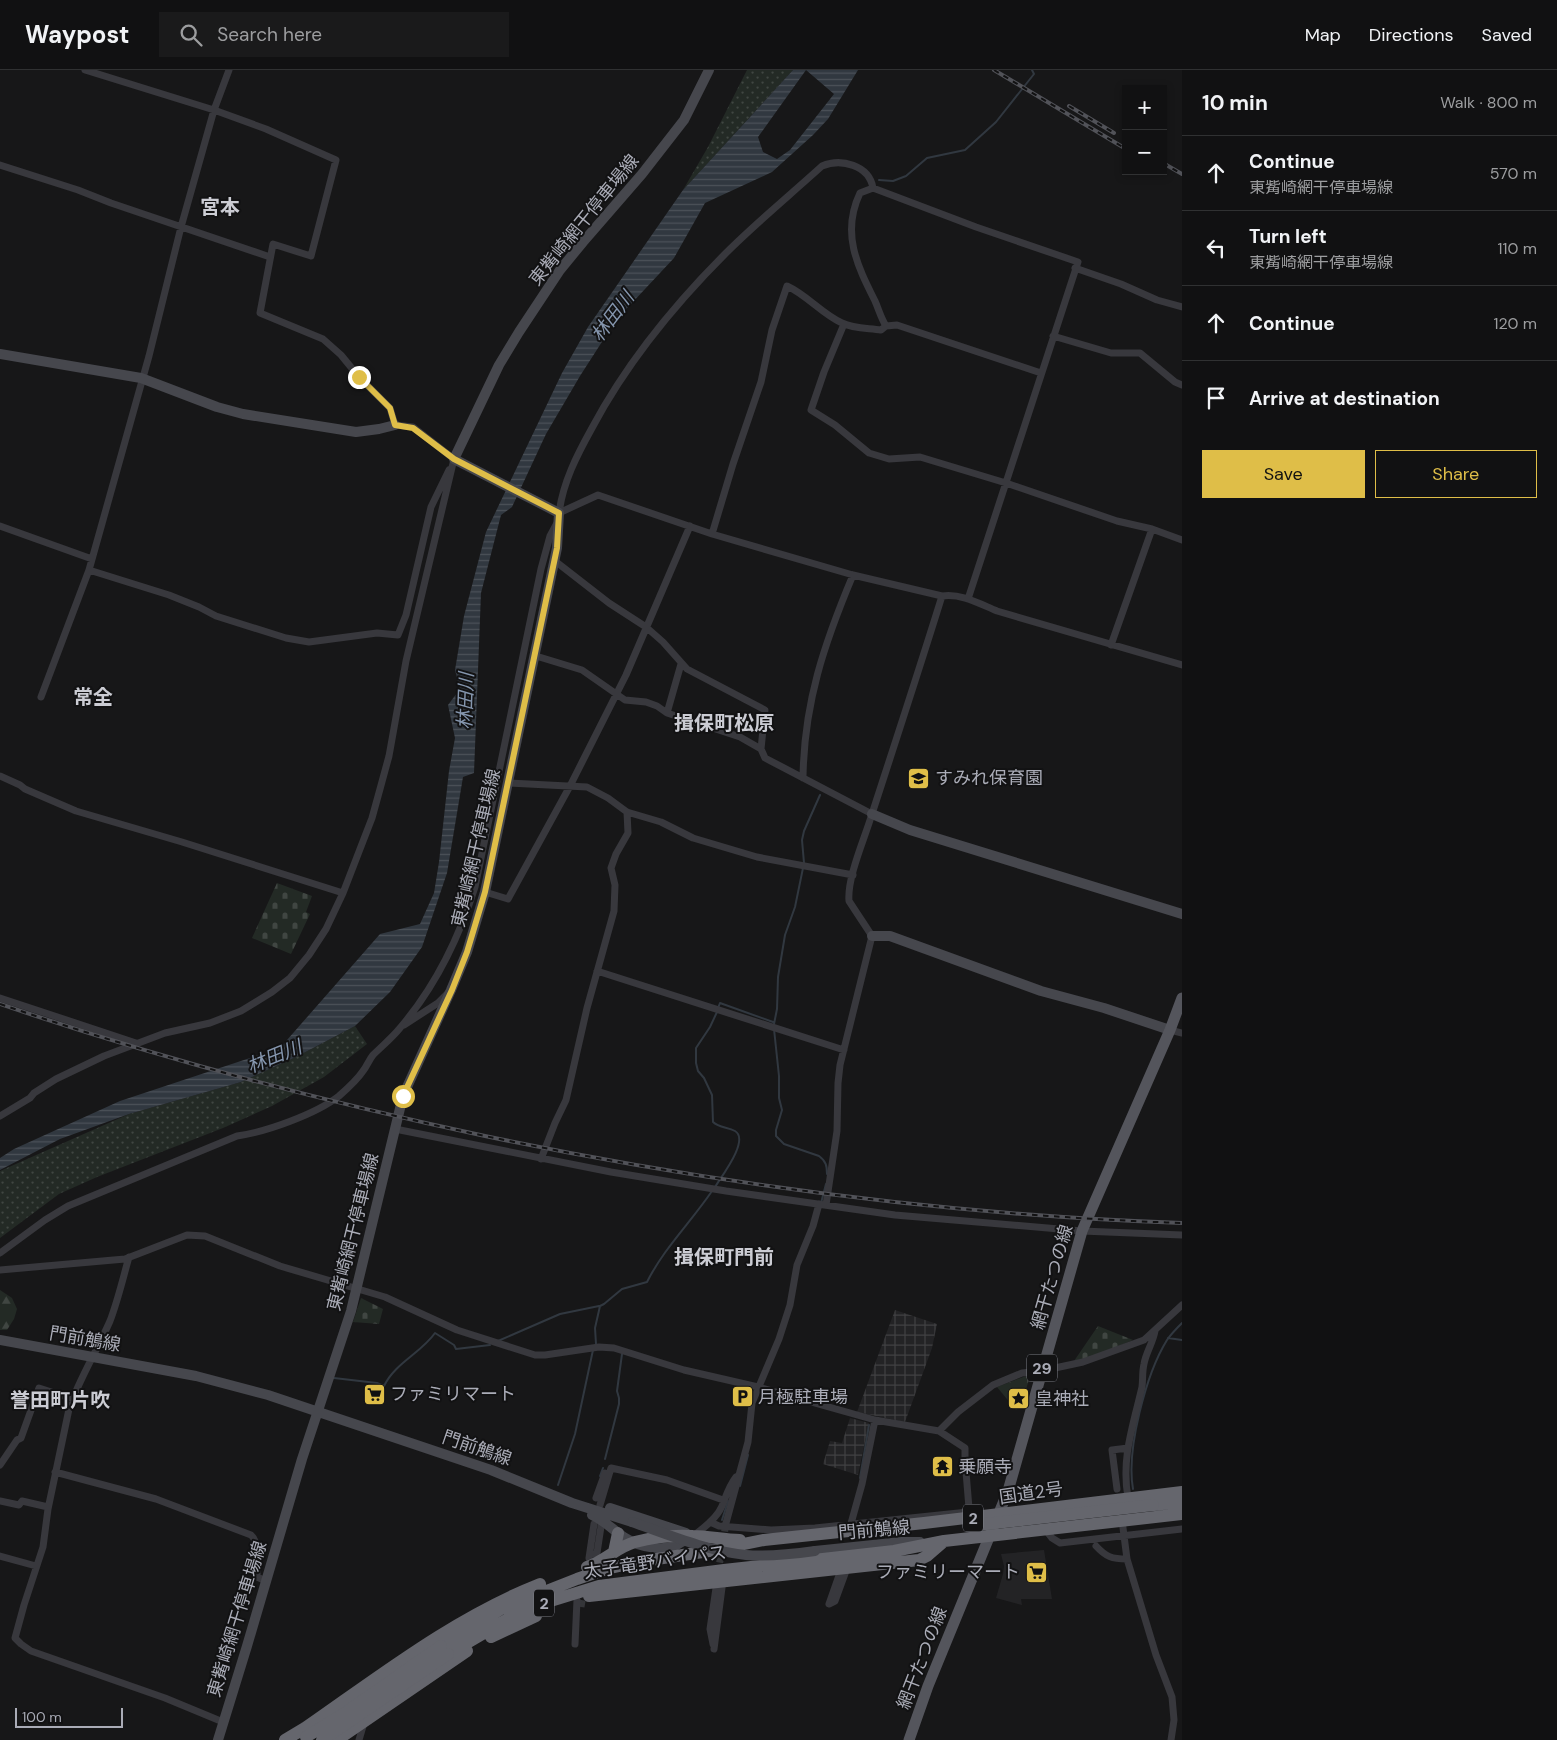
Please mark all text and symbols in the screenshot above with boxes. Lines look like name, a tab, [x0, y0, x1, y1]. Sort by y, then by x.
search box	[159, 12, 509, 57]
text: Waypost	[25, 19, 129, 50]
icon: search	[177, 21, 205, 49]
text: Search here	[217, 22, 322, 47]
text: Map	[1305, 23, 1341, 47]
text: Directions	[1369, 23, 1454, 47]
text: Saved	[1482, 23, 1532, 47]
map controls	[1122, 85, 1167, 175]
button: +	[1122, 85, 1167, 130]
text: 10 min	[1202, 89, 1268, 117]
text: Walk · 800 m	[1440, 92, 1537, 113]
button: −	[1122, 130, 1167, 175]
street label: 東觜崎網干停車場線	[524, 149, 644, 291]
text: Continue	[1249, 149, 1335, 174]
icon: ahead	[1202, 159, 1230, 187]
text: 570 m	[1490, 163, 1537, 184]
text: 東觜崎網干停車場線	[1249, 177, 1393, 198]
district label: 宮本	[200, 194, 240, 220]
text: Turn left	[1249, 224, 1327, 249]
icon: left	[1202, 234, 1230, 262]
text: 110 m	[1498, 238, 1537, 259]
text: 東觜崎網干停車場線	[1249, 252, 1393, 273]
water label: 林田川	[585, 284, 641, 347]
icon: ahead	[1202, 309, 1230, 337]
text: Continue	[1249, 311, 1335, 336]
text: 120 m	[1493, 313, 1537, 334]
route end	[348, 366, 371, 389]
icon: arrive	[1202, 384, 1230, 412]
text: Arrive at destination	[1249, 386, 1440, 411]
button: Save	[1202, 450, 1365, 498]
button: Share	[1375, 450, 1537, 498]
water label: 林田川	[452, 670, 479, 730]
district label: 常全	[73, 684, 113, 710]
district label: 揖保町松原	[674, 710, 774, 736]
street label: 東觜崎網干停車場線	[446, 766, 506, 930]
school or university icon: すみれ保育園	[907, 766, 931, 790]
place label: すみれ保育園	[935, 766, 1043, 790]
water label: 林田川	[243, 1033, 307, 1079]
route start	[392, 1085, 415, 1108]
street label: 東觜崎網干停車場線	[322, 1151, 384, 1313]
street label: 網干たつの線	[1026, 1222, 1078, 1332]
district label: 揖保町門前	[674, 1244, 774, 1270]
street label: 門前鵤線	[47, 1321, 123, 1357]
road number: 29	[1027, 1355, 1057, 1382]
supermarket icon: ファミリマート	[362, 1382, 386, 1406]
place label: ファミリマート	[390, 1382, 516, 1406]
parking icon: 月極駐車場	[730, 1385, 754, 1409]
place label: 月極駐車場	[758, 1385, 848, 1409]
district label: 誉田町片吹	[10, 1387, 110, 1413]
place icon: 皇神社	[1007, 1387, 1031, 1411]
place label: 皇神社	[1035, 1387, 1089, 1411]
street label: 門前鵤線	[439, 1425, 515, 1471]
temple icon: 乗願寺	[930, 1455, 954, 1479]
place label: 乗願寺	[958, 1455, 1012, 1479]
street label: 国道2号	[997, 1477, 1065, 1509]
road number: 2	[963, 1505, 983, 1532]
street label: 門前鵤線	[837, 1515, 911, 1545]
street label: 東觜崎網干停車場線	[202, 1538, 272, 1700]
street label: 太子竜野バイパス	[582, 1540, 728, 1584]
place label: ファミリーマート	[876, 1560, 1020, 1584]
supermarket icon: ファミリーマート	[1024, 1560, 1048, 1584]
road number: 2	[534, 1590, 554, 1616]
street label: 網干たつの線	[891, 1603, 953, 1713]
scale bar	[15, 1705, 122, 1728]
text: 100 m	[22, 1708, 62, 1726]

